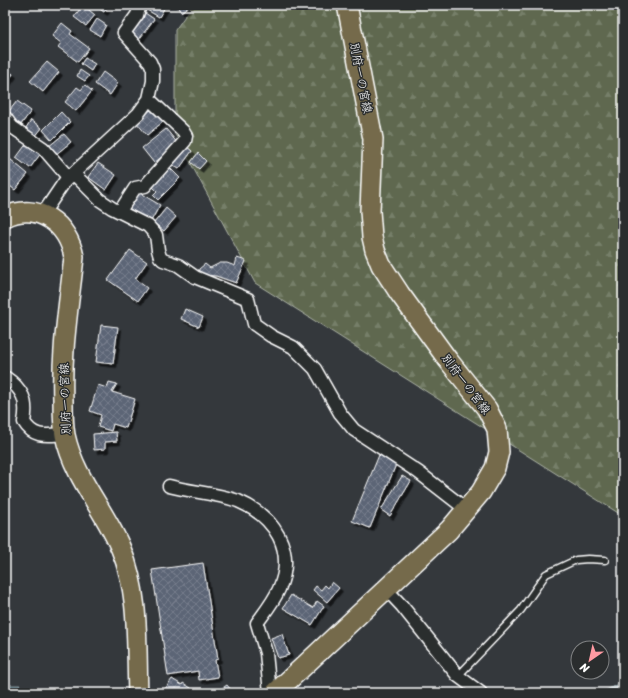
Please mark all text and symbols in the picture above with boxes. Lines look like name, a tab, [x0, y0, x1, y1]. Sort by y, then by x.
street label: 別府一の宮線	[343, 41, 379, 115]
street label: 別府一の宮線	[436, 349, 496, 419]
street label: 別府一の宮線	[53, 363, 77, 435]
north arrow	[570, 640, 610, 680]
text: N	[576, 658, 594, 678]

